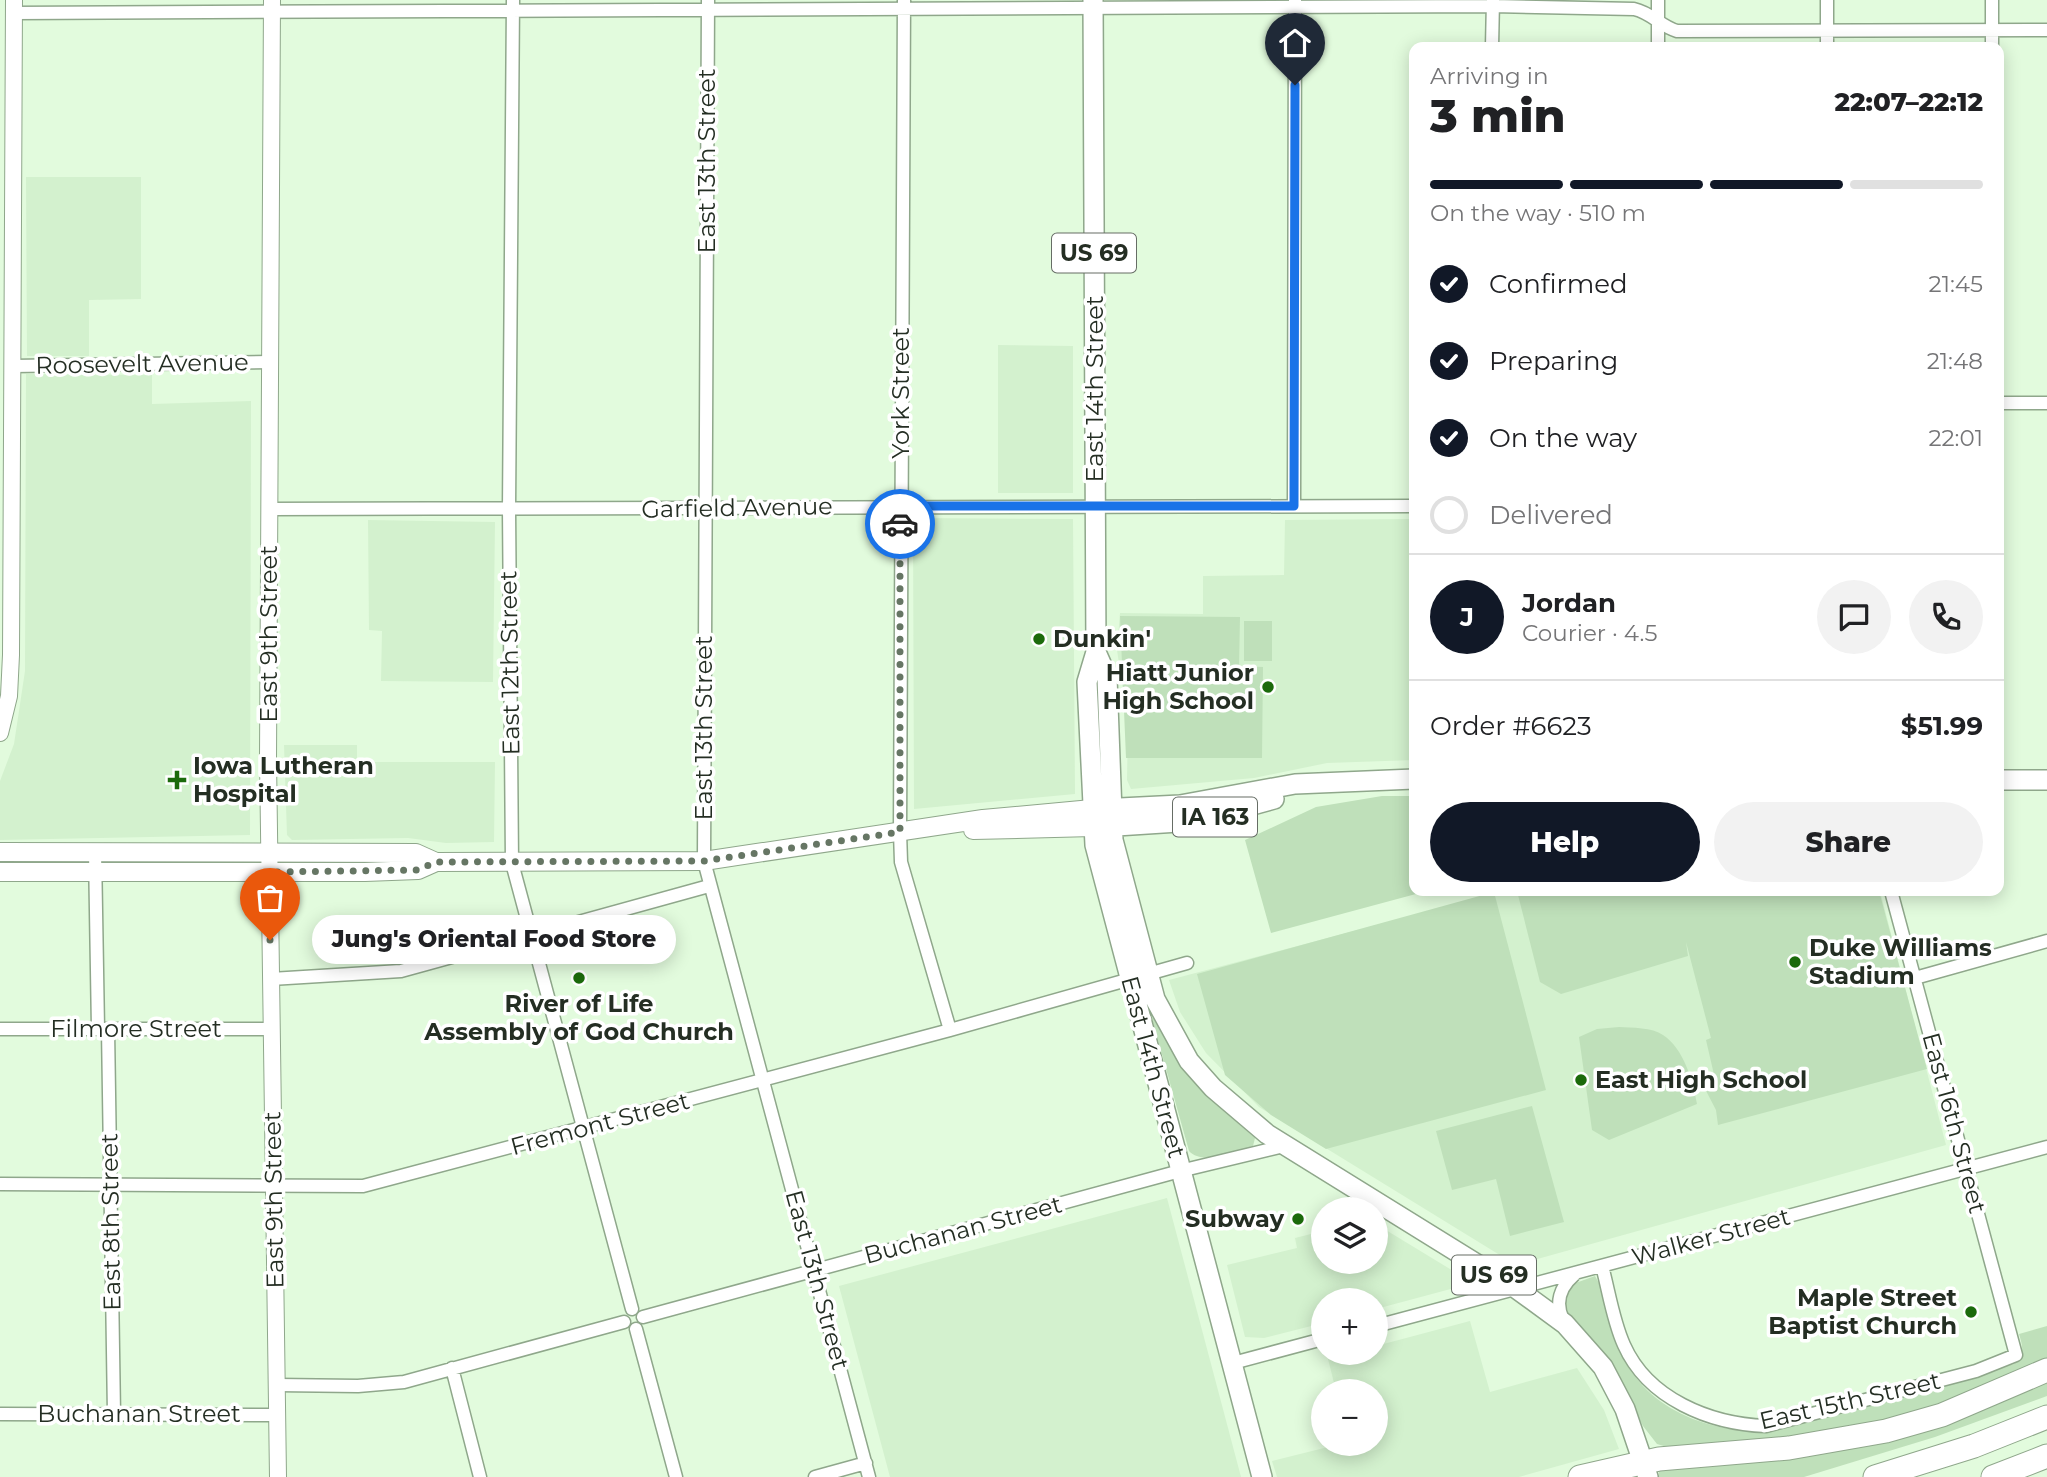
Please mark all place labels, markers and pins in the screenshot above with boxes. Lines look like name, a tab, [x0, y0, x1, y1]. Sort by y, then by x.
pin	[1265, 13, 1325, 85]
place label: Dunkin'	[1053, 624, 1151, 653]
marker: Dunkin'	[1031, 631, 1047, 647]
place label: Hiatt Junior High School	[1102, 658, 1254, 715]
marker: Hiatt Junior High School	[1260, 679, 1276, 695]
place label: Iowa Lutheran Hospital	[193, 751, 374, 808]
marker: Iowa Lutheran Hospital	[167, 770, 187, 790]
pin	[240, 868, 300, 940]
callout: Jung's Oriental Food Store	[312, 916, 676, 964]
place label: Duke Williams Stadium	[1809, 933, 1992, 990]
marker: Duke Williams Stadium	[1787, 954, 1803, 970]
marker: River of Life Assembly of God Church	[571, 970, 587, 986]
place label: River of Life Assembly of God Church	[423, 989, 734, 1046]
place label: East High School	[1595, 1065, 1807, 1094]
marker: East High School	[1573, 1072, 1589, 1088]
place label: Subway	[1185, 1204, 1285, 1233]
marker: Subway	[1290, 1211, 1306, 1227]
place label: Maple Street Baptist Church	[1768, 1283, 1958, 1340]
marker: Maple Street Baptist Church	[1963, 1304, 1979, 1320]

